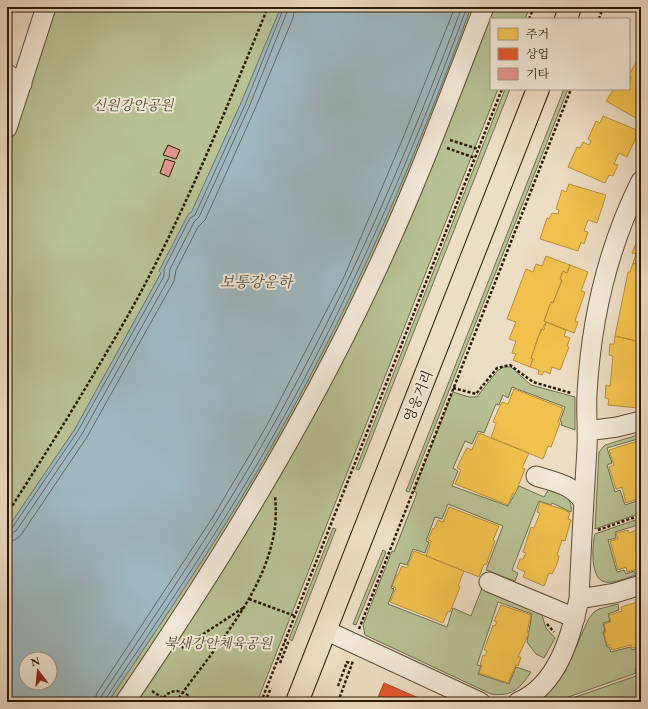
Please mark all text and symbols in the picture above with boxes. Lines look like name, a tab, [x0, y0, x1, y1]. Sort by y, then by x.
legend	[490, 18, 630, 90]
text: 주거	[526, 26, 549, 42]
text: 상업	[526, 46, 549, 62]
text: 기타	[526, 66, 550, 82]
park label: 신원강안공원	[92, 96, 175, 114]
water label: 보통강운하	[220, 272, 294, 291]
street label: 영웅거리	[400, 368, 436, 424]
park label: 북새강안체육공원	[164, 634, 274, 652]
north arrow	[18, 651, 58, 691]
text: N	[29, 653, 42, 669]

